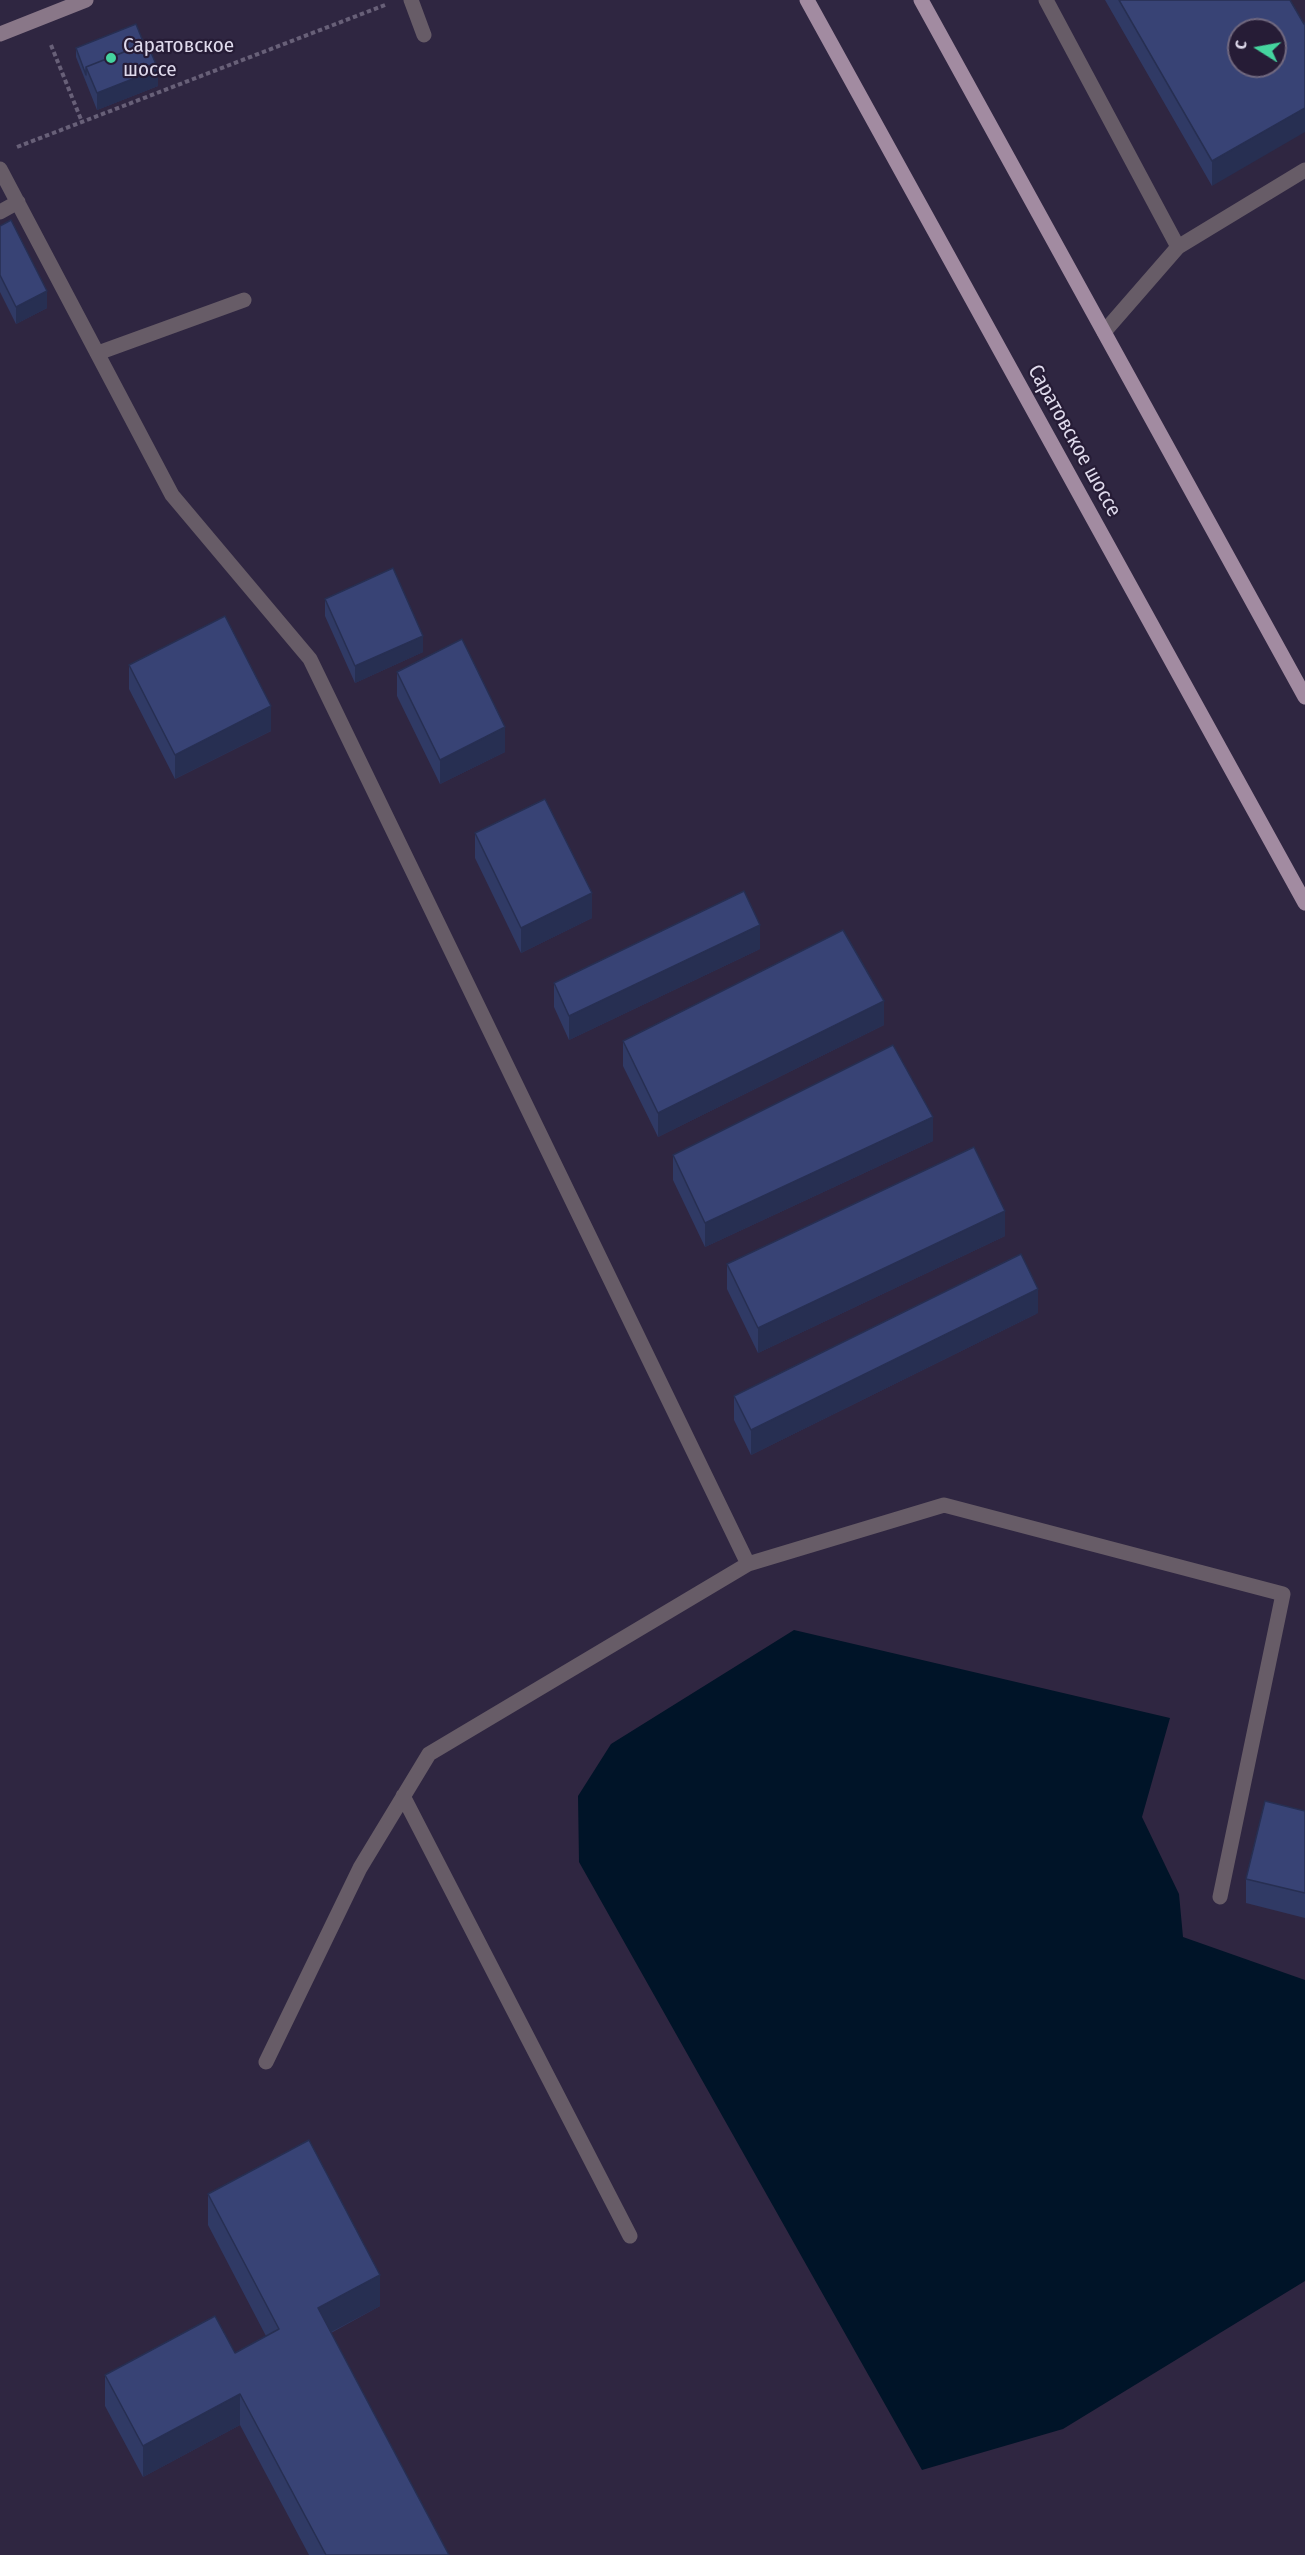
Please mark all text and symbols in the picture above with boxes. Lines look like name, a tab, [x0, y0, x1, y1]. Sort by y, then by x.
north arrow	[1227, 18, 1287, 78]
place label: Саратовское шоссе	[123, 33, 234, 83]
text: С	[1231, 39, 1251, 51]
marker: Саратовское шоссе	[104, 51, 118, 65]
street label: Саратовское шоссе	[1022, 361, 1126, 521]

